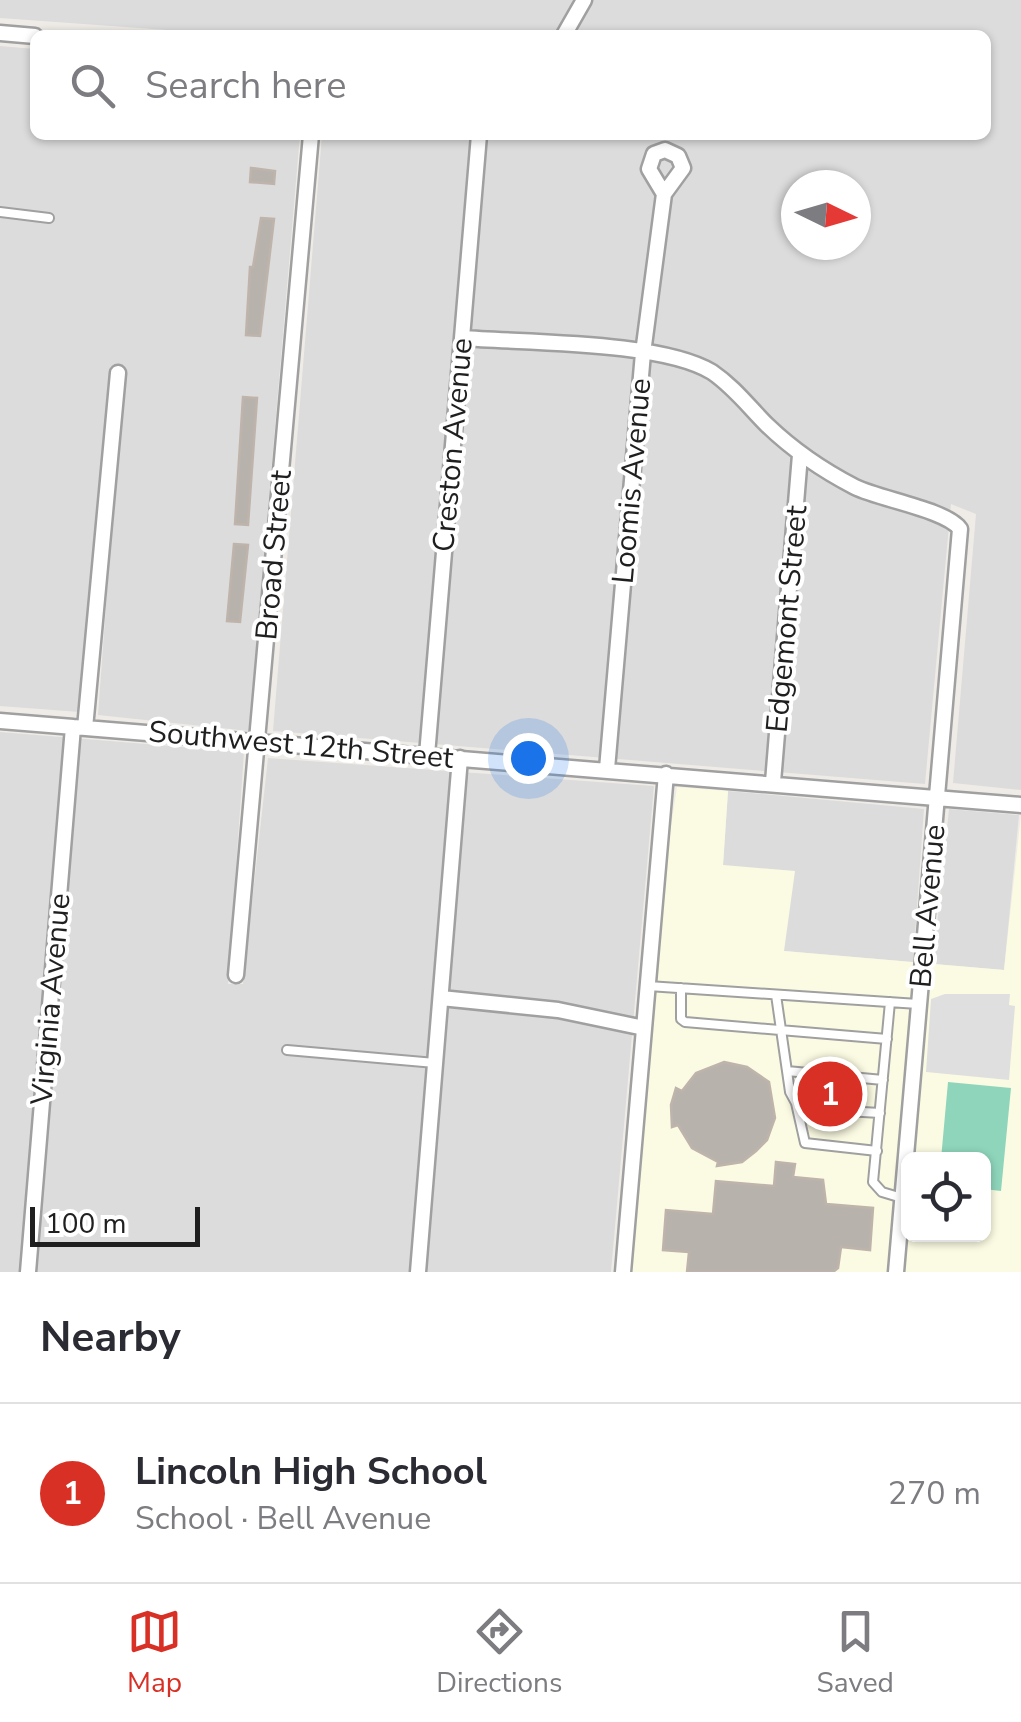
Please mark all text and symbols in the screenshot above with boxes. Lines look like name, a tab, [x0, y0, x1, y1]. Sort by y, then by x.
search box	[30, 30, 991, 140]
icon: search	[65, 58, 120, 113]
text: Search here	[145, 60, 346, 111]
north arrow	[781, 170, 871, 260]
street label: Creston Avenue	[423, 336, 483, 554]
street label: Loomis Avenue	[603, 376, 661, 586]
street label: Broad Street	[246, 468, 302, 642]
street label: Edgemont Street	[757, 503, 817, 734]
street label: Southwest 12th Street	[147, 711, 456, 779]
your location	[503, 733, 554, 784]
street label: Bell Avenue	[900, 823, 956, 989]
street label: Virginia Avenue	[21, 891, 81, 1108]
pin: 1	[798, 1056, 862, 1132]
map controls	[901, 1152, 991, 1242]
button: locate	[901, 1152, 991, 1242]
scale bar	[30, 1202, 200, 1246]
text: 100 m	[45, 1205, 127, 1243]
text: Nearby	[40, 1309, 181, 1366]
text: Lincoln High School	[135, 1446, 487, 1497]
text: 1	[63, 1472, 82, 1515]
text: 270 m	[888, 1472, 981, 1515]
text: School · Bell Avenue	[135, 1497, 431, 1540]
tab: Map	[127, 1604, 182, 1702]
tab: Directions	[436, 1604, 562, 1702]
tab: Saved	[817, 1604, 894, 1702]

